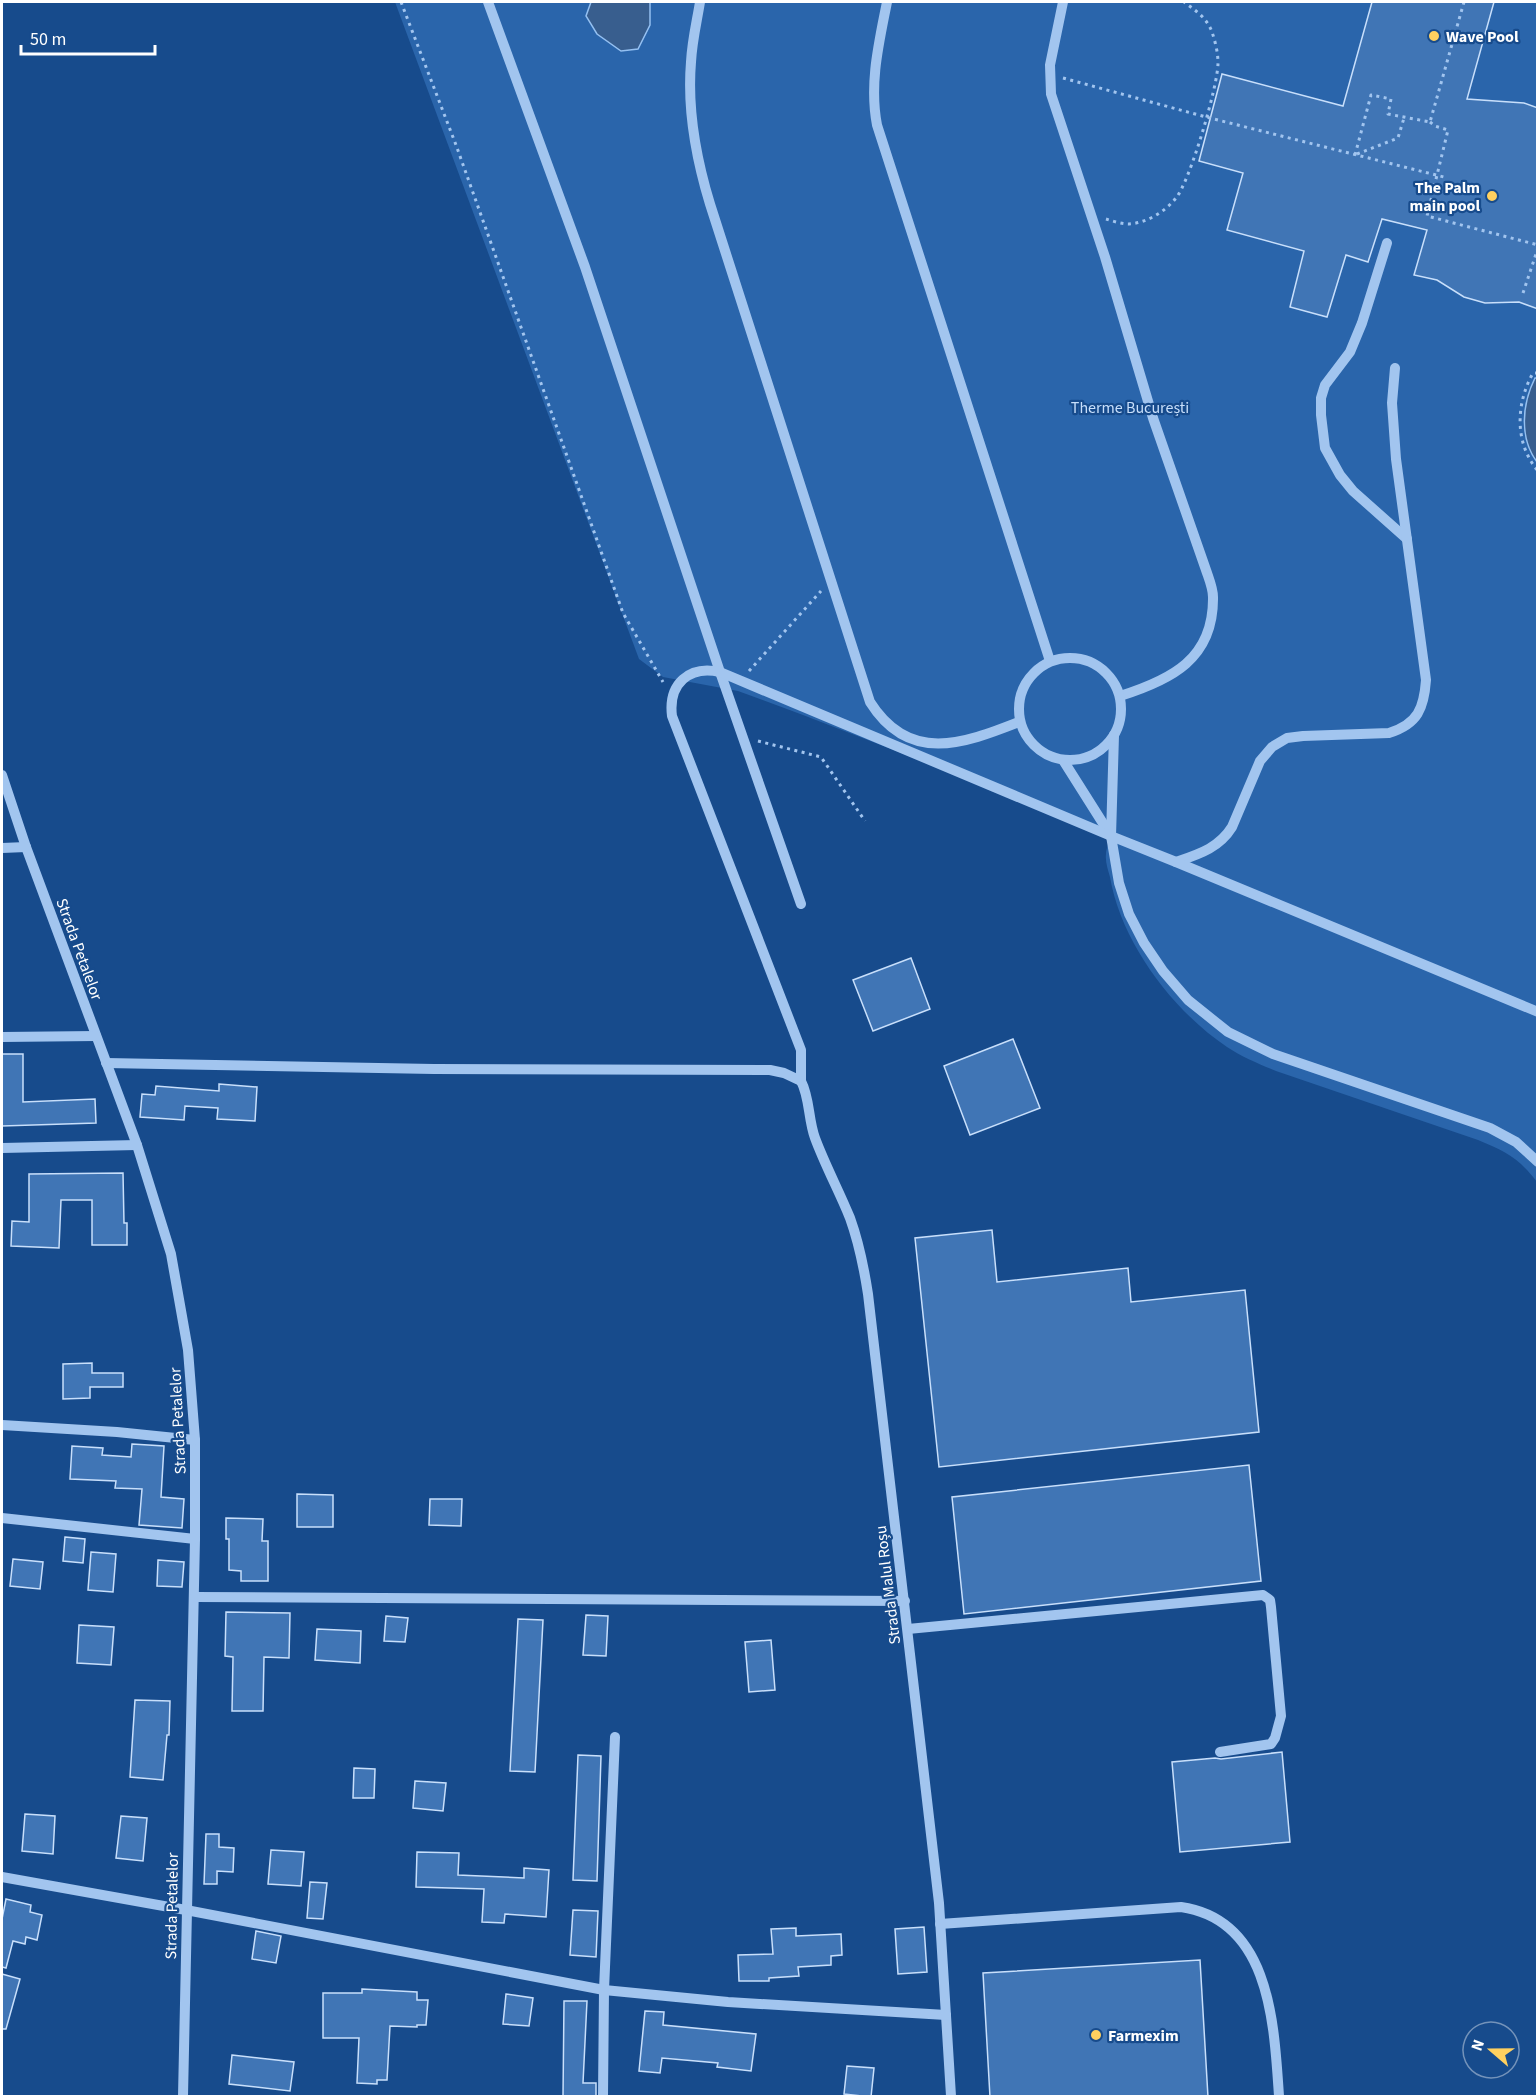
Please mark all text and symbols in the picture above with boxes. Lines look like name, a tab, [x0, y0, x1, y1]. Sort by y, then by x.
scale bar	[21, 18, 154, 56]
place label: Wave Pool	[1446, 26, 1519, 48]
text: 50 m	[30, 27, 66, 52]
marker: Wave Pool	[1427, 29, 1441, 43]
place label: The Palm main pool	[1410, 177, 1480, 217]
marker: The Palm main pool	[1485, 189, 1499, 203]
park label: Therme București	[1071, 397, 1189, 419]
street label: Strada Petalelor	[50, 895, 108, 1004]
street label: Strada Petalelor	[164, 1367, 192, 1475]
street label: Strada Malul Roșu	[870, 1524, 906, 1646]
street label: Strada Petalelor	[160, 1852, 184, 1960]
north arrow	[1461, 2020, 1521, 2080]
place label: Farmexim	[1108, 2025, 1179, 2047]
marker: Farmexim	[1089, 2028, 1103, 2042]
text: N	[1466, 2036, 1490, 2054]

